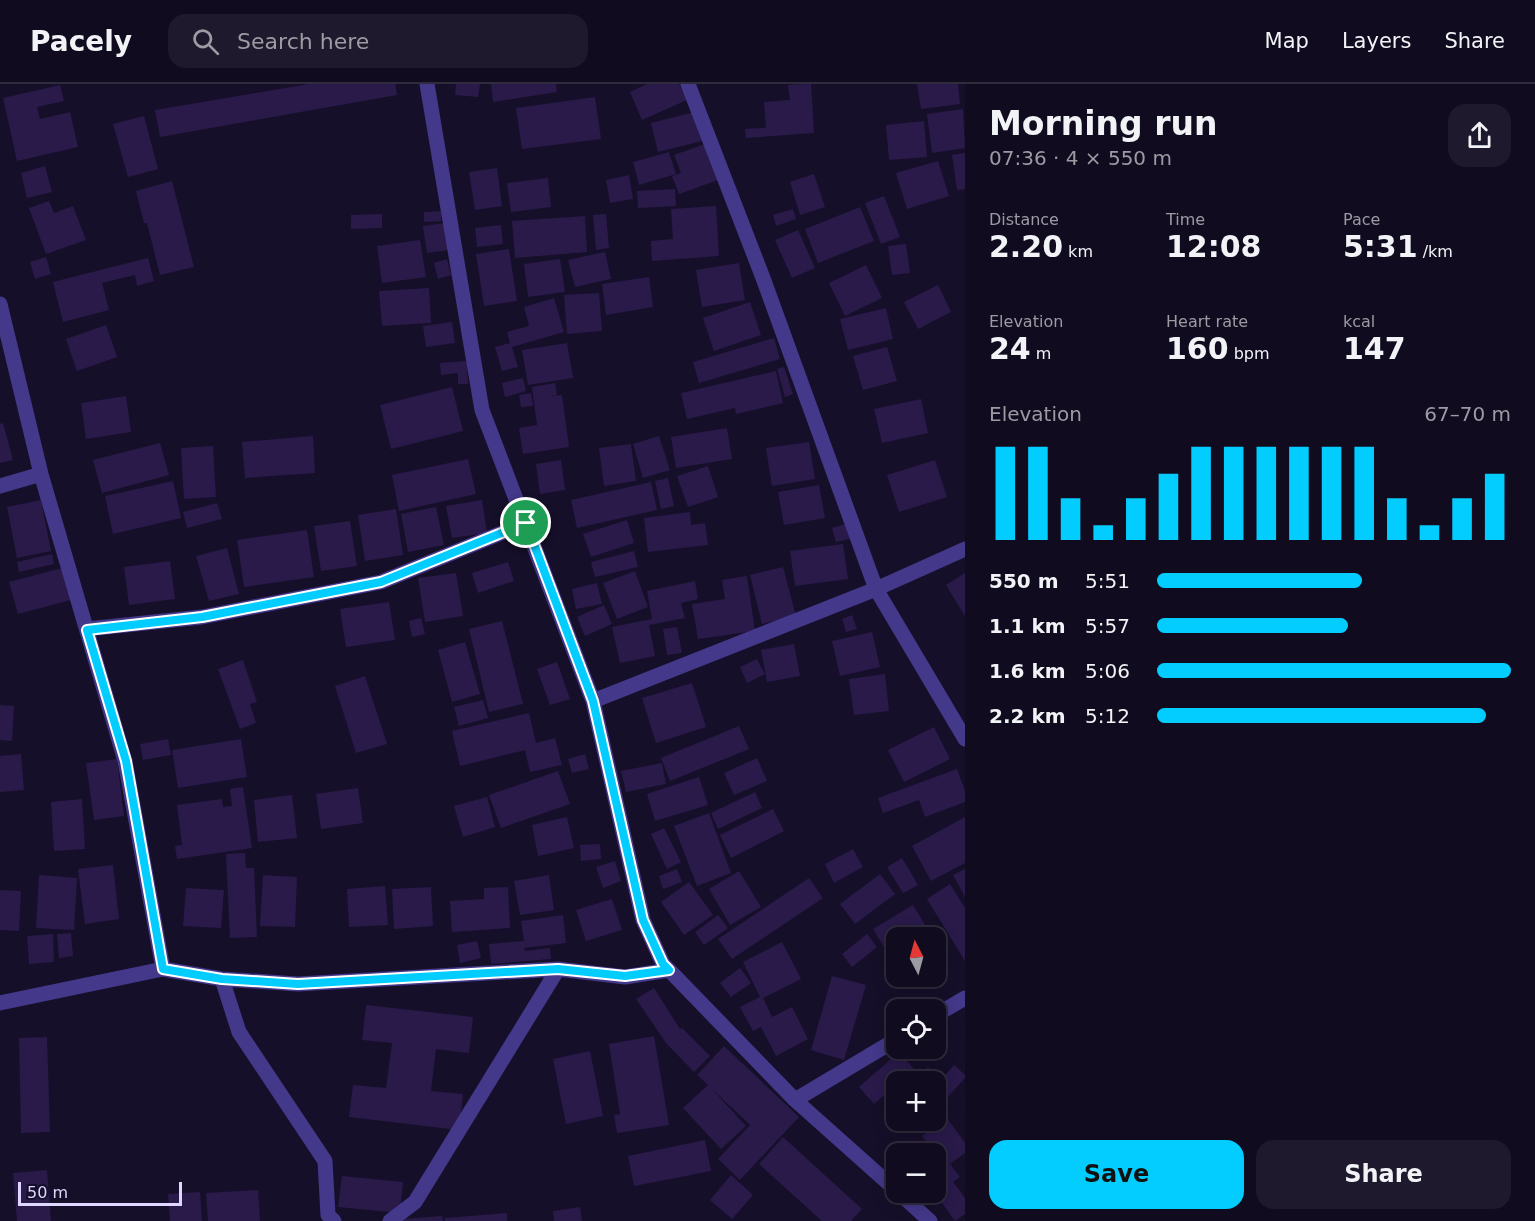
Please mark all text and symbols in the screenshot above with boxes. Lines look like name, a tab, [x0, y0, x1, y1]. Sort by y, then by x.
search box	[168, 14, 588, 68]
text: Pacely	[30, 25, 132, 58]
icon: search	[189, 25, 222, 58]
text: Search here	[237, 29, 369, 54]
text: Map	[1265, 29, 1309, 53]
text: Layers	[1342, 29, 1411, 53]
text: Share	[1444, 29, 1505, 53]
text: Morning run	[989, 104, 1217, 143]
button: share	[1448, 104, 1511, 167]
text: 07:36 · 4 × 550 m	[989, 146, 1172, 170]
text: Distance	[989, 210, 1059, 229]
text: Time	[1166, 210, 1205, 229]
text: Pace	[1343, 210, 1380, 229]
text: 2.20	[989, 229, 1063, 264]
text: 12:08	[1166, 229, 1262, 264]
text: 5:31	[1343, 229, 1418, 264]
text: km	[1063, 242, 1093, 261]
text: /km	[1418, 242, 1453, 261]
text: Elevation	[989, 312, 1063, 331]
text: Heart rate	[1166, 312, 1248, 331]
text: kcal	[1343, 312, 1375, 331]
text: 24	[989, 331, 1031, 366]
text: 160	[1166, 331, 1229, 366]
text: 147	[1343, 331, 1406, 366]
text: m	[1031, 344, 1051, 363]
text: bpm	[1229, 344, 1270, 363]
text: Elevation	[989, 402, 1082, 426]
text: 67–70 m	[1424, 402, 1511, 426]
pin	[500, 497, 551, 548]
icon: arrive	[509, 506, 542, 539]
text: 550 m	[989, 569, 1059, 593]
text: 5:51	[1085, 569, 1130, 593]
text: 1.1 km	[989, 614, 1066, 638]
text: 5:57	[1085, 614, 1130, 638]
text: 1.6 km	[989, 659, 1066, 683]
text: 5:06	[1085, 659, 1130, 683]
text: 2.2 km	[989, 704, 1066, 728]
text: 5:12	[1085, 704, 1130, 728]
north arrow	[886, 927, 946, 987]
map controls	[886, 927, 946, 1203]
button: locate	[886, 999, 946, 1059]
button: +	[886, 1071, 946, 1131]
button: Save	[989, 1140, 1244, 1209]
button: Share	[1256, 1140, 1511, 1209]
button: −	[886, 1143, 946, 1203]
scale bar	[18, 1179, 182, 1206]
text: 50 m	[27, 1183, 68, 1202]

